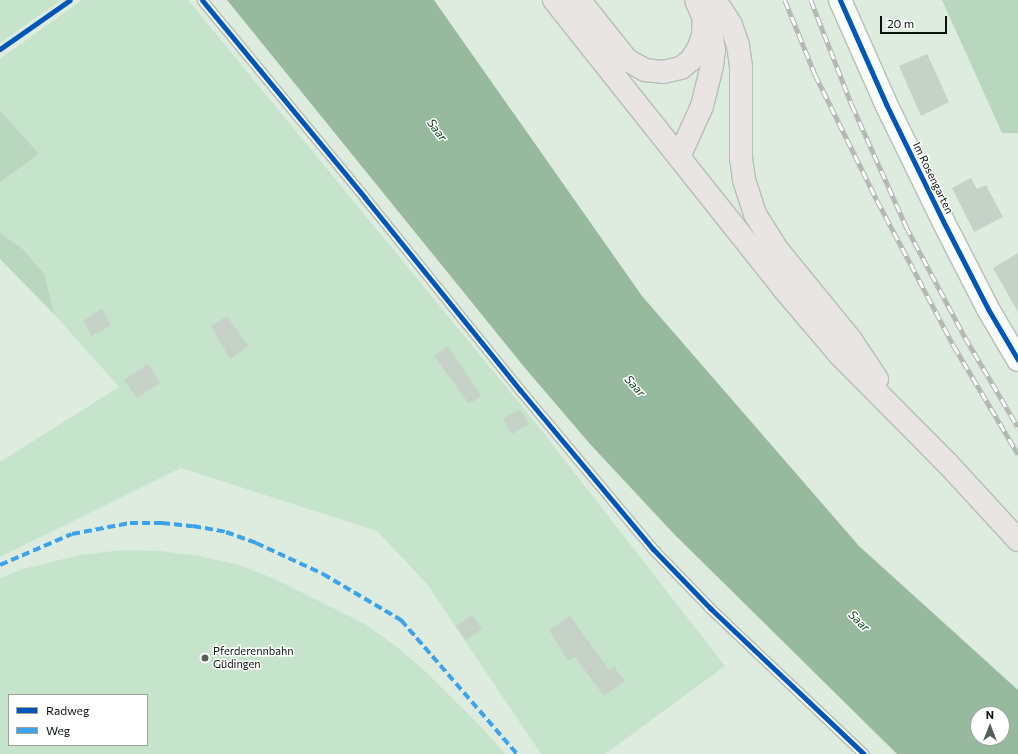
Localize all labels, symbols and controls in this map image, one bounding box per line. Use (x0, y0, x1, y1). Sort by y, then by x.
scale bar (882, 8, 949, 34)
text: 20 m (887, 16, 914, 30)
water label: Saar (424, 116, 450, 144)
street label: Im Rosengarten (910, 140, 956, 216)
water label: Saar (621, 372, 649, 400)
water label: Saar (845, 607, 873, 635)
place label: Pferderennbahn Güdingen (213, 645, 294, 671)
marker: Pferderennbahn Güdingen (200, 653, 210, 663)
legend (8, 694, 148, 746)
text: Radweg (46, 703, 89, 717)
north arrow (970, 706, 1010, 746)
text: N (986, 708, 994, 721)
text: Weg (46, 723, 70, 737)

